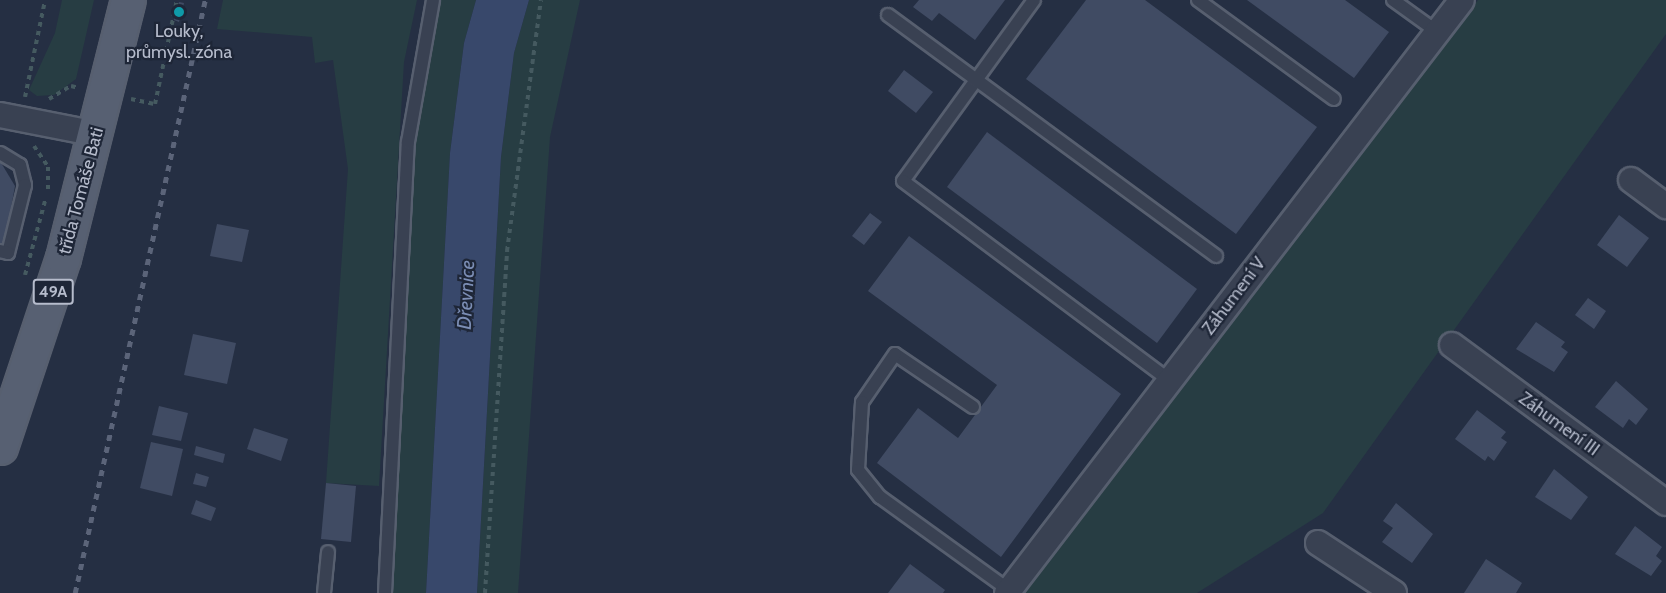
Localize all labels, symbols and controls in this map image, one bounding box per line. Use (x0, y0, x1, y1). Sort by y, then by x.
marker: Louky, průmysl. zóna (172, 5, 186, 19)
place label: Louky, průmysl. zóna (126, 21, 232, 63)
street label: třída Tomáše Bati (54, 125, 108, 257)
street label: Záhumení V (1198, 253, 1270, 339)
water label: Dřevnice (452, 260, 480, 330)
road number: 49A (32, 279, 74, 305)
street label: Záhumení III (1515, 388, 1603, 460)

